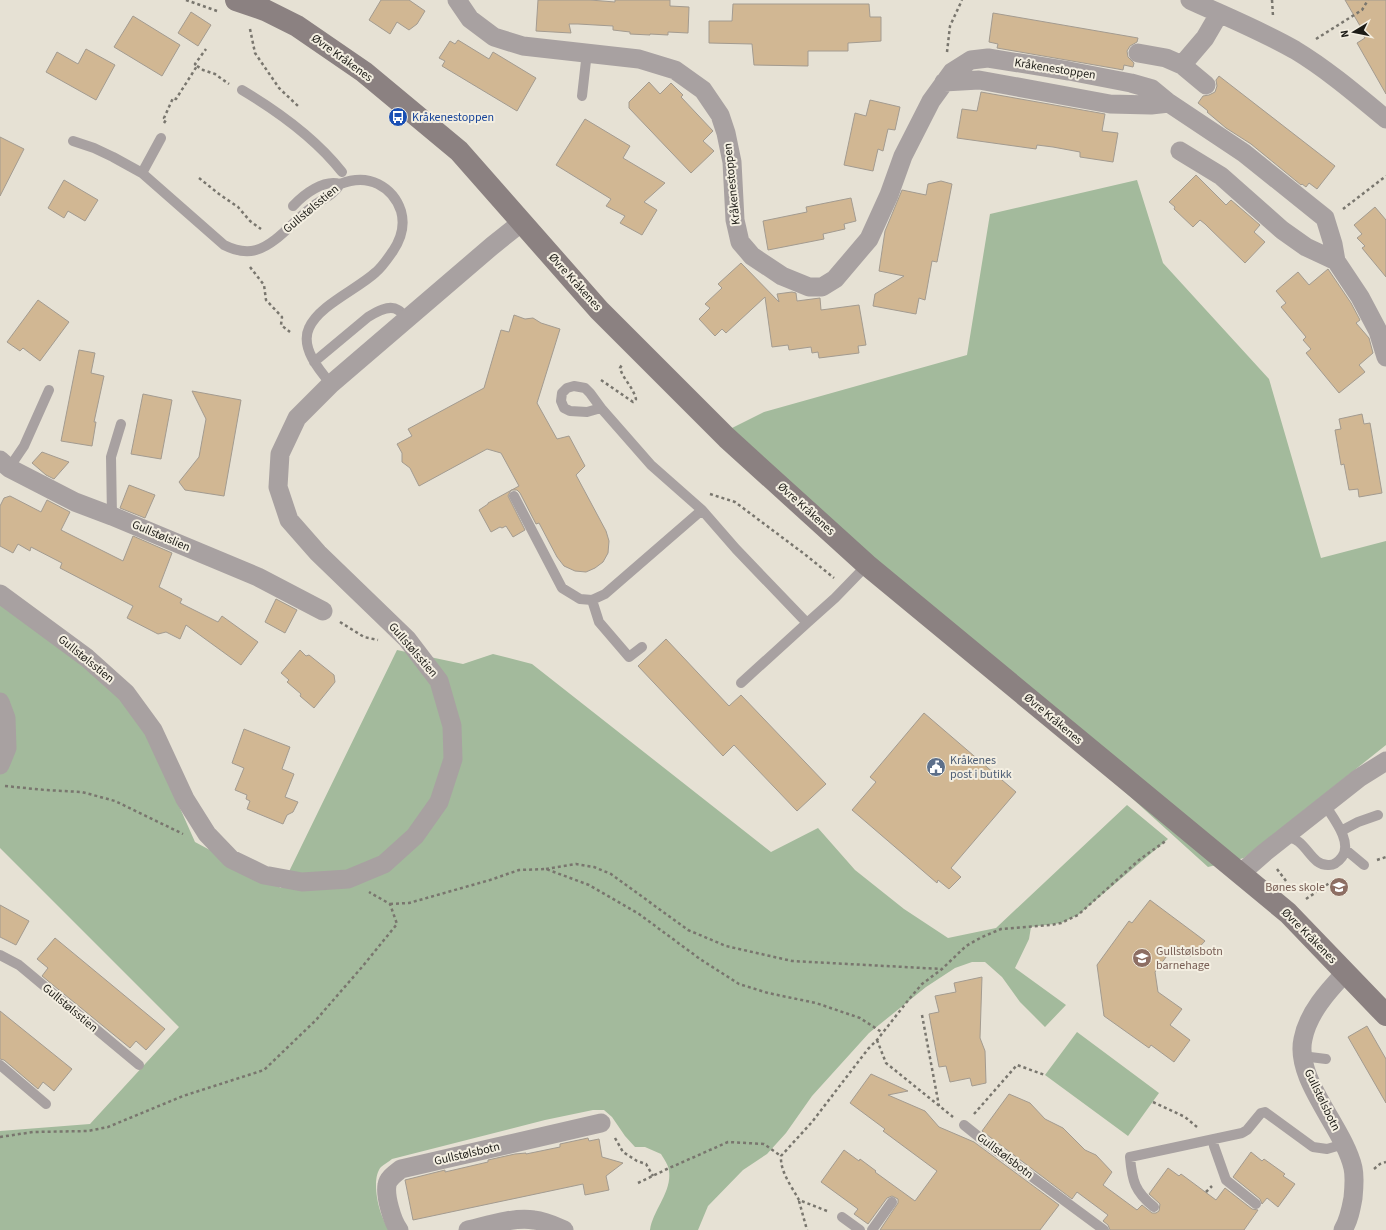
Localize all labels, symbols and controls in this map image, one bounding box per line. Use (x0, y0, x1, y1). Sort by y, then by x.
north arrow (1334, 12, 1374, 52)
text: N (1337, 29, 1353, 39)
street label: Øvre Kråkenes (308, 30, 376, 86)
street label: Kråkenestoppen (1013, 54, 1097, 84)
bus stop icon: Kråkenestoppen (387, 106, 409, 128)
place label: Kråkenestoppen (412, 109, 494, 126)
street label: Kråkenestoppen (719, 142, 745, 226)
street label: Gullstølsstien (280, 181, 342, 237)
street label: Øvre Kråkenes (545, 250, 605, 314)
street label: Øvre Kråkenes (774, 479, 838, 539)
street label: Gullstølslien (129, 516, 193, 556)
street label: Gullstølsstien (384, 619, 442, 681)
street label: Gullstølsstien (54, 631, 118, 687)
street label: Øvre Kråkenes (1020, 689, 1086, 749)
place label: Kråkenes post i butikk (950, 752, 1012, 783)
public building icon: Kråkenes post i butikk (925, 756, 947, 778)
school or university icon: Bønes skole (1328, 876, 1350, 898)
place label: Bønes skole (1265, 879, 1325, 896)
street label: Øvre Kråkenes (1278, 905, 1340, 967)
place label: Gullstølsbotn barnehage (1156, 943, 1223, 974)
school or university icon: Gullstølsbotn barnehage (1131, 947, 1153, 969)
street label: Gullstølsstien (39, 980, 101, 1036)
street label: Gullstølsbotn (1300, 1066, 1344, 1134)
street label: Gullstølsbotn (973, 1129, 1037, 1183)
street label: Gullstølsbotn (432, 1138, 502, 1170)

